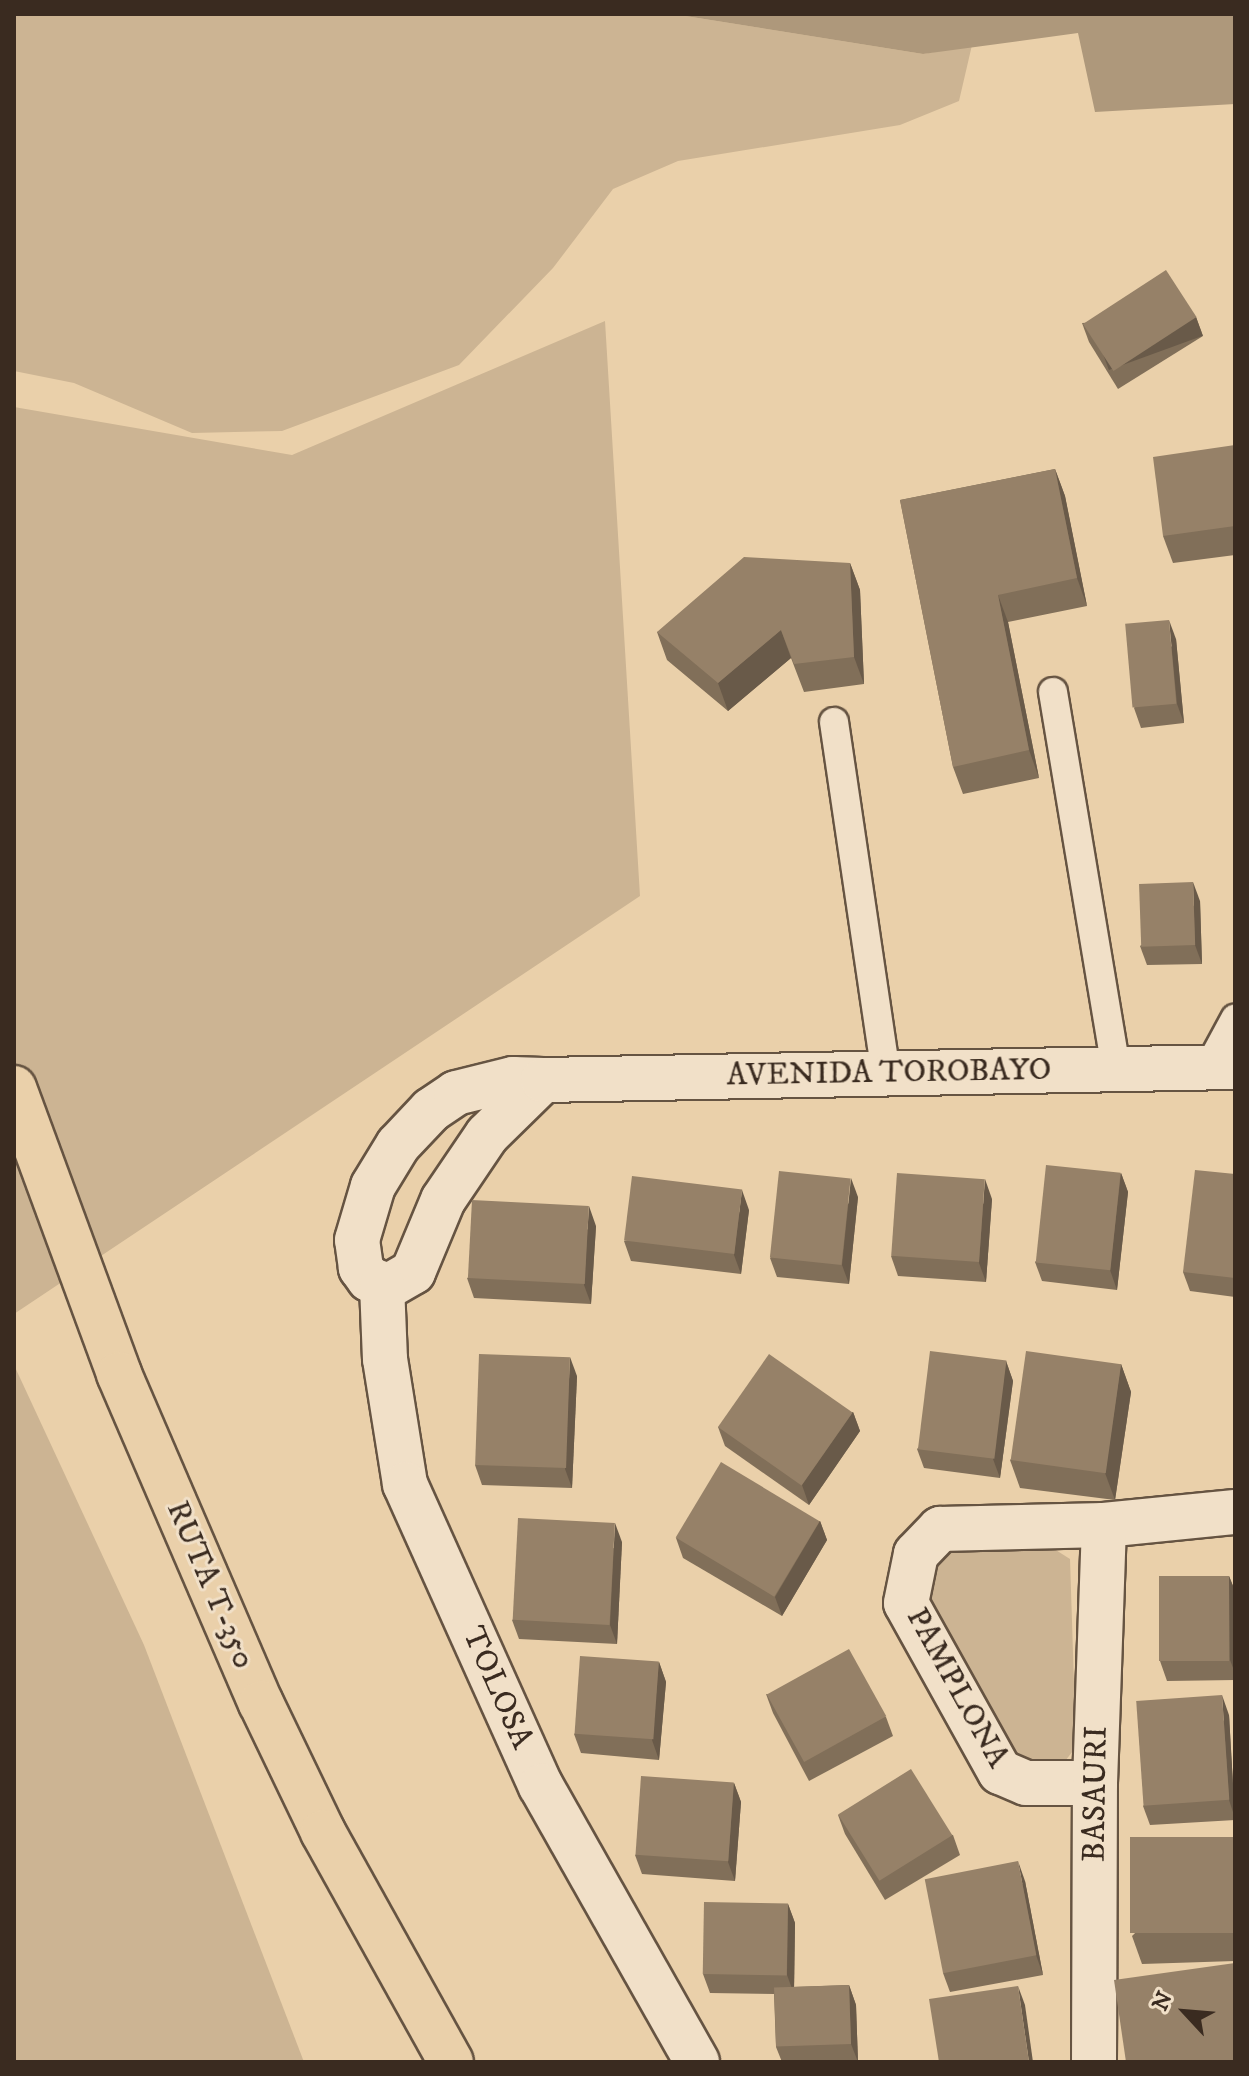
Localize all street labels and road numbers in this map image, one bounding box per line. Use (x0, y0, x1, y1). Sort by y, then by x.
street label: AVENIDA TOROBAYO (726, 1051, 1052, 1095)
street label: RUTA T-350 (157, 1495, 263, 1675)
street label: PAMPLONA (897, 1601, 1017, 1775)
street label: TOLOSA (453, 1621, 541, 1755)
street label: BASAURI (1076, 1725, 1116, 1863)

